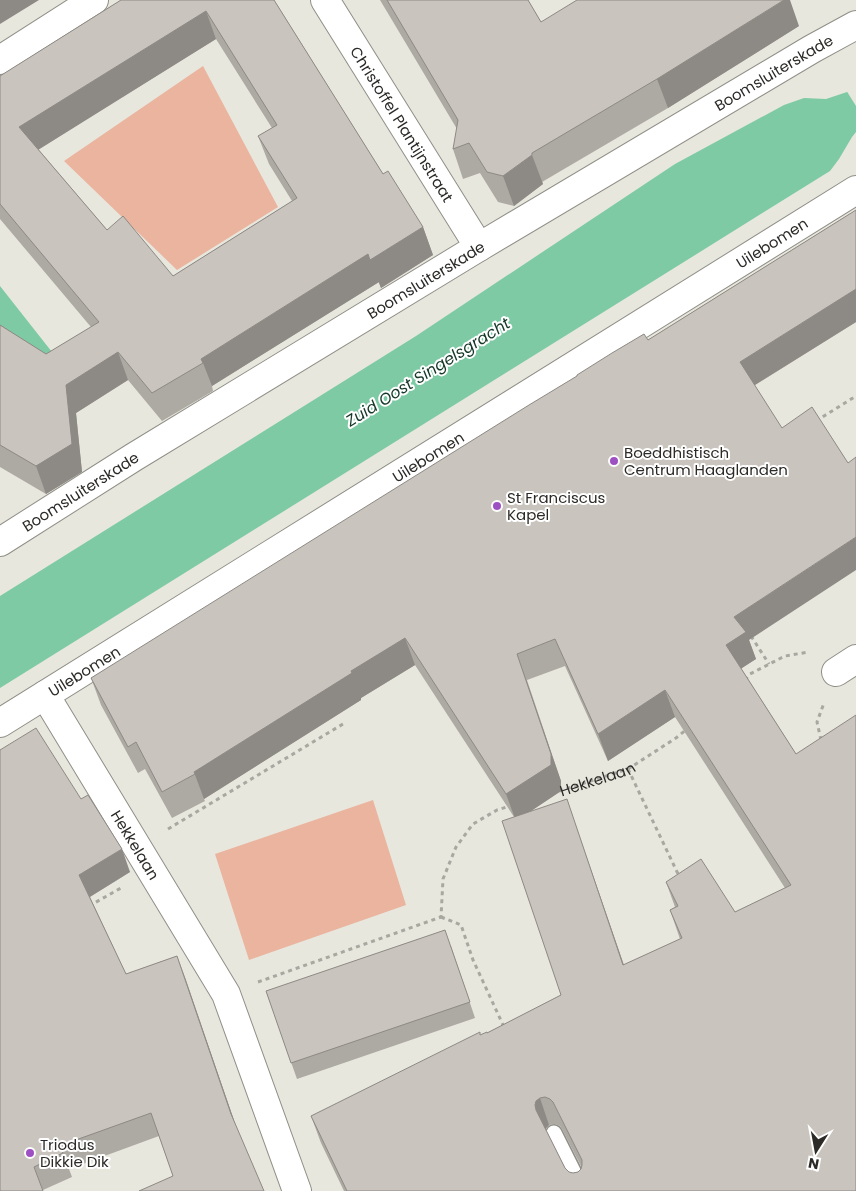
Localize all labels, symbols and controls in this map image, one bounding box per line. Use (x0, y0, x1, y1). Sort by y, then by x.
street label: Boomsluiterskade (710, 29, 836, 115)
street label: Christoffel Plantijnstraat (346, 42, 459, 206)
street label: Uilebomen (732, 212, 812, 273)
street label: Boomsluiterskade (363, 236, 488, 323)
water label: Zuid Oost Singelsgracht (340, 311, 516, 433)
street label: Uilebomen (388, 426, 468, 487)
place label: Boeddhistisch Centrum Haaglanden (624, 442, 788, 480)
street label: Boomsluiterskade (18, 446, 143, 536)
marker: Boeddhistisch Centrum Haaglanden (608, 455, 620, 467)
place label: St Franciscus Kapel (507, 487, 605, 525)
marker: St Franciscus Kapel (491, 500, 503, 512)
street label: Uilebomen (44, 640, 124, 701)
street label: Hekkelaan (557, 757, 639, 801)
street label: Hekkelaan (106, 806, 165, 884)
north arrow (791, 1126, 841, 1176)
place label: Triodus Dikkie Dik (40, 1134, 109, 1172)
marker: Triodus Dikkie Dik (24, 1147, 36, 1159)
text: N (806, 1153, 821, 1175)

